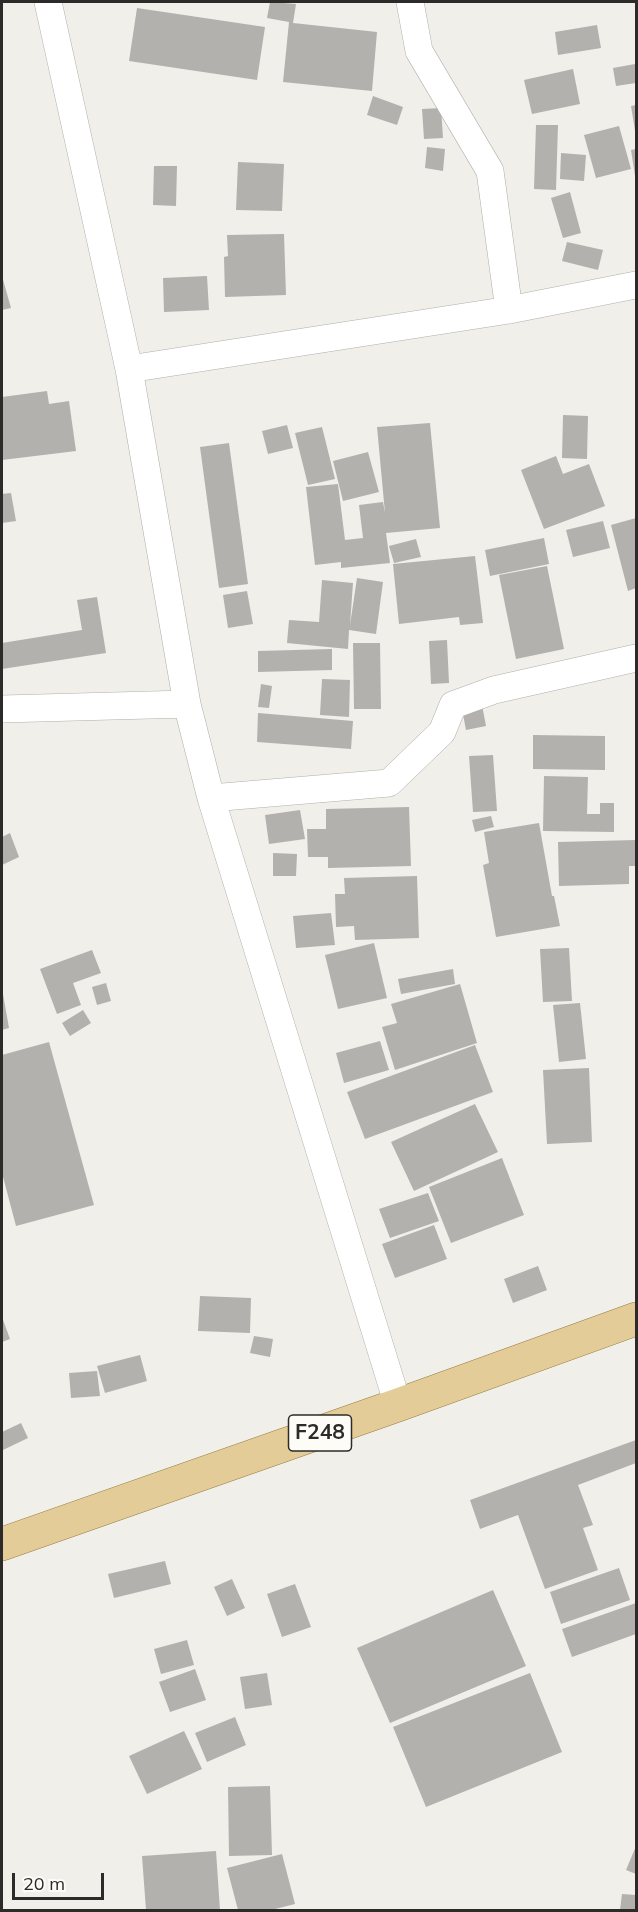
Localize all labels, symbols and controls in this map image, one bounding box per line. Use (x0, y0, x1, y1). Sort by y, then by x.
road number: F248 (288, 1415, 352, 1451)
scale bar (15, 1861, 106, 1899)
text: 20 m (23, 1872, 65, 1895)

